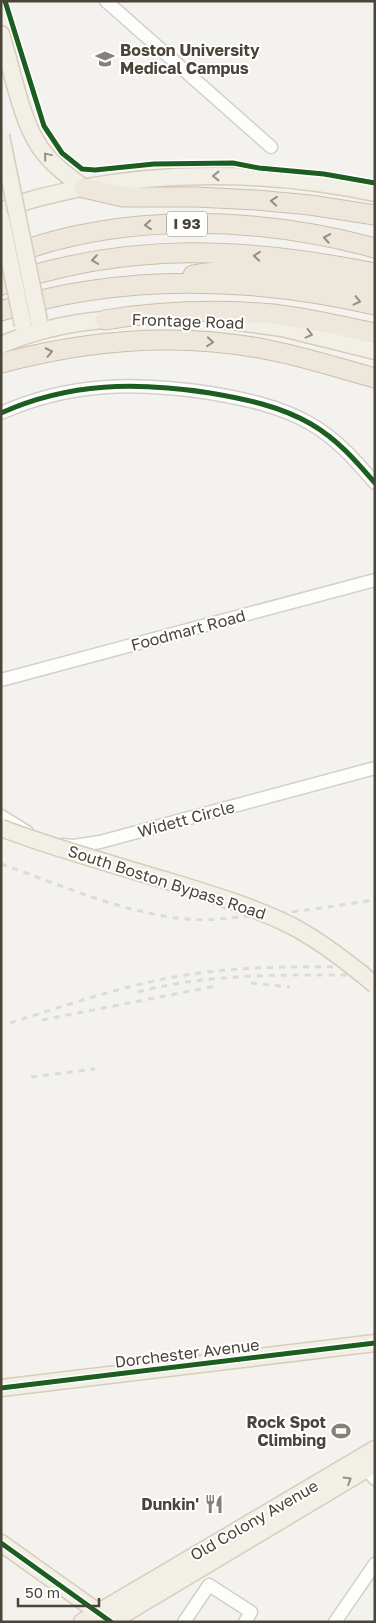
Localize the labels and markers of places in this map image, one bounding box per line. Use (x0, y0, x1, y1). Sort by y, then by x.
place label: Boston University Medical Campus (120, 40, 260, 78)
school or university icon: Boston University Medical Campus (94, 48, 116, 70)
place label: Rock Spot Climbing (247, 1412, 326, 1450)
sports icon: Rock Spot Climbing (330, 1420, 352, 1442)
restaurant icon: Dunkin' (203, 1493, 225, 1515)
place label: Dunkin' (141, 1494, 199, 1514)

